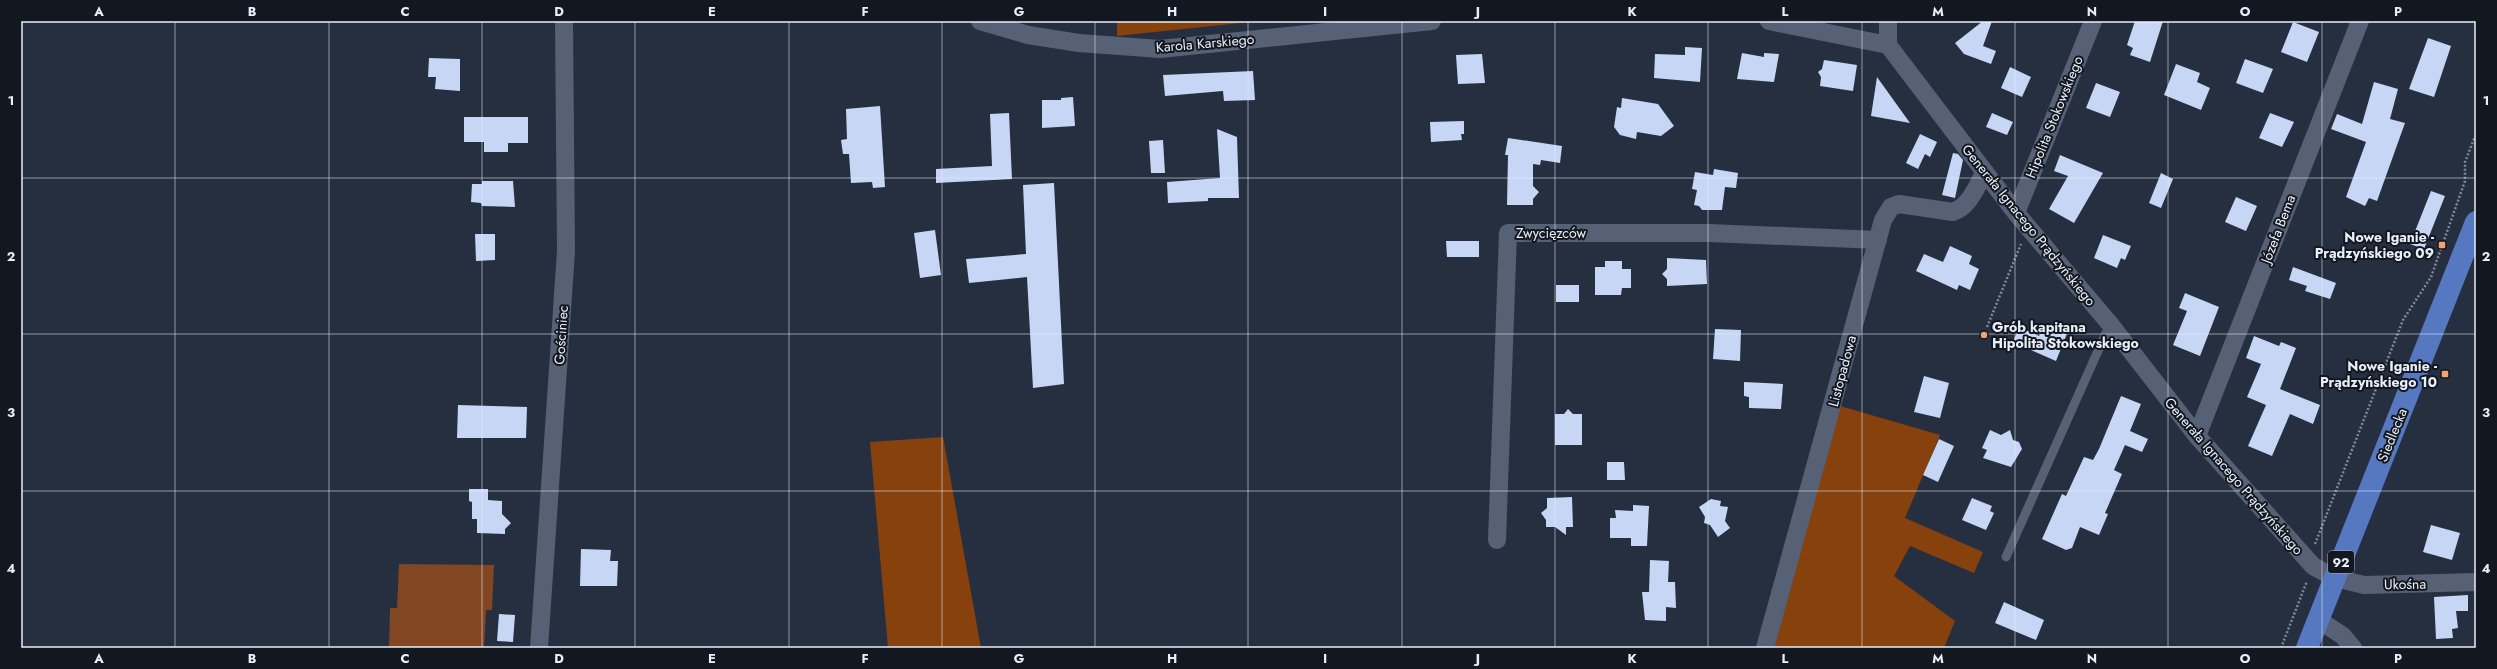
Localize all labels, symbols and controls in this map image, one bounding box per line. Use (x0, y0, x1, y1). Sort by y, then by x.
text: A (93, 2, 104, 21)
text: B (248, 2, 257, 21)
text: C (400, 2, 410, 21)
text: D (554, 2, 564, 21)
text: E (708, 2, 716, 21)
text: F (861, 2, 869, 21)
text: G (1014, 2, 1025, 21)
text: H (1167, 2, 1177, 21)
text: I (1323, 2, 1327, 21)
text: J (1473, 2, 1480, 21)
text: K (1627, 2, 1637, 21)
text: L (1782, 2, 1789, 21)
text: M (1932, 2, 1944, 21)
text: N (2087, 2, 2097, 21)
text: O (2240, 2, 2251, 21)
text: P (2394, 2, 2402, 21)
street label: Karola Karskiego (1155, 29, 1255, 57)
street label: Hipolita Stokowskiego (2020, 53, 2088, 181)
text: 1 (8, 91, 14, 110)
text: 1 (2483, 91, 2489, 110)
street label: Generała Ignacego Prądzyńskiego (1957, 140, 2101, 310)
street label: Józefa Bema (2255, 192, 2300, 268)
street label: Zwycięzców (1516, 223, 1586, 243)
place label: Nowe Iganie - Prądzyńskiego 09 (2315, 227, 2435, 263)
marker: Nowe Iganie - Prądzyńskiego 09 (2437, 240, 2447, 250)
text: 2 (7, 247, 15, 266)
text: 2 (2482, 247, 2490, 266)
street label: Gościniec (549, 305, 573, 365)
place label: Grób kapitana Hipolita Stokowskiego (1992, 317, 2139, 353)
marker: Grób kapitana Hipolita Stokowskiego (1979, 330, 1989, 340)
street label: Listopadowa (1823, 333, 1861, 409)
place label: Nowe Iganie - Prądzyńskiego 10 (2320, 356, 2438, 392)
marker: Nowe Iganie - Prądzyńskiego 10 (2440, 369, 2450, 379)
street label: Generała Ignacego Prądzyńskiego (2160, 393, 2308, 559)
text: 3 (7, 403, 15, 422)
text: 3 (2482, 403, 2490, 422)
street label: Siedlecka (2372, 405, 2412, 465)
road number: 92 (2328, 551, 2354, 573)
text: 4 (6, 559, 16, 578)
text: 4 (2481, 559, 2491, 578)
street label: Ukośna (2384, 574, 2426, 594)
text: A (93, 649, 104, 668)
text: B (248, 649, 257, 668)
text: C (400, 649, 410, 668)
text: D (554, 649, 564, 668)
text: E (708, 649, 716, 668)
text: F (861, 649, 869, 668)
text: G (1014, 649, 1025, 668)
text: H (1167, 649, 1177, 668)
text: I (1323, 649, 1327, 668)
text: J (1473, 649, 1480, 668)
text: K (1627, 649, 1637, 668)
text: L (1782, 649, 1789, 668)
text: M (1932, 649, 1944, 668)
text: N (2087, 649, 2097, 668)
text: O (2240, 649, 2251, 668)
text: P (2394, 649, 2402, 668)

